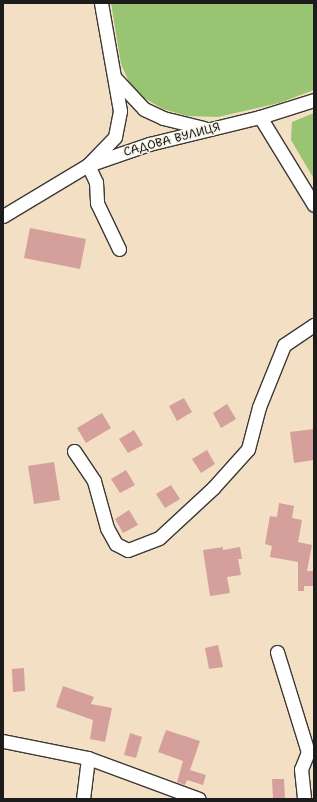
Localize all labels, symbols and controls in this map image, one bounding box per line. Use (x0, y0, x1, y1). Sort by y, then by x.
street label: САДОВА ВУЛИЦЯ (122, 120, 222, 160)

